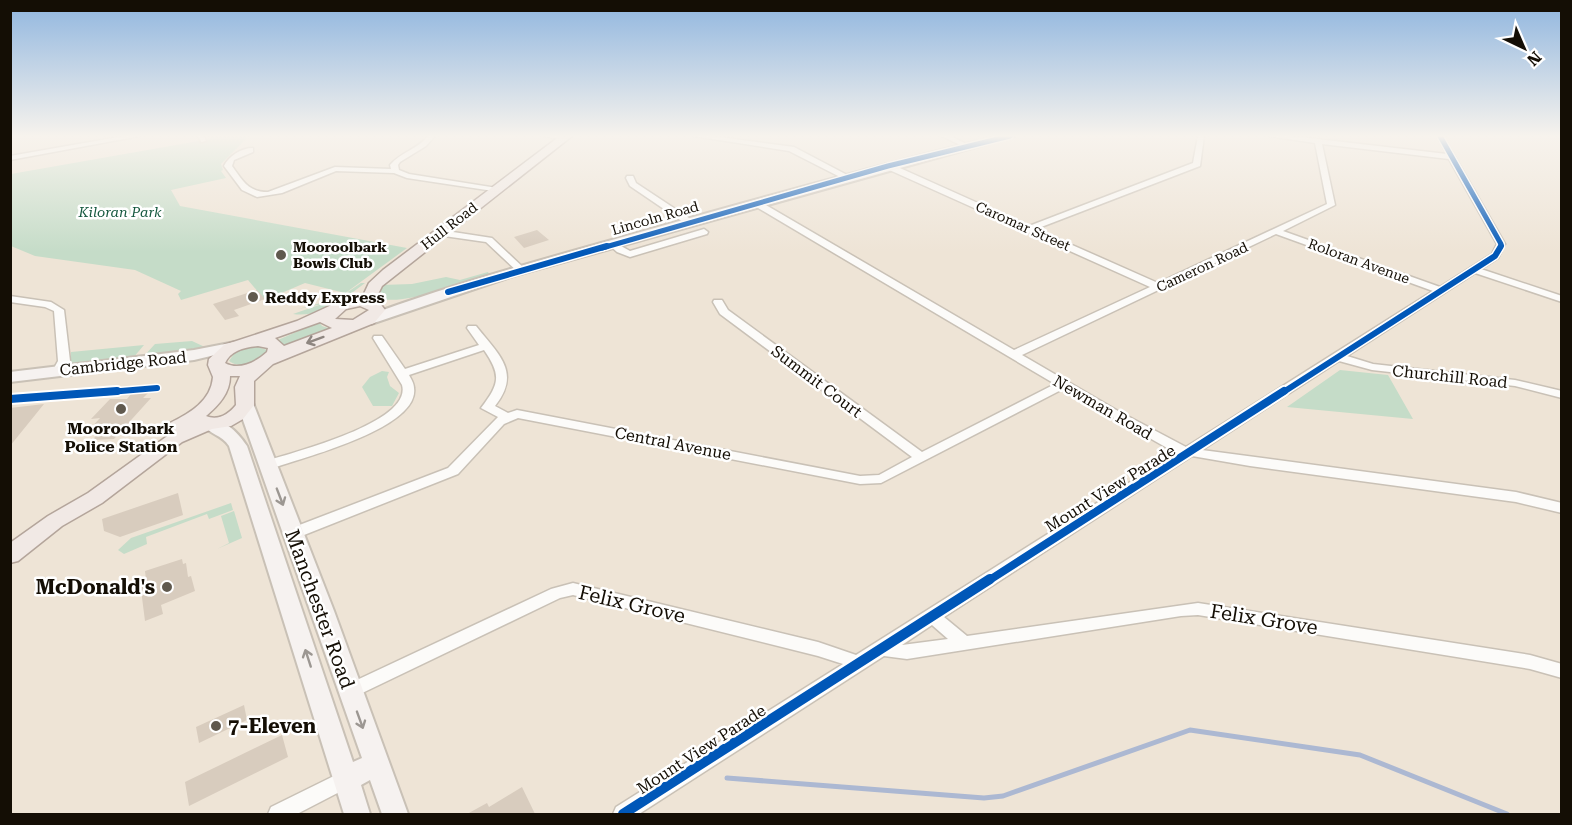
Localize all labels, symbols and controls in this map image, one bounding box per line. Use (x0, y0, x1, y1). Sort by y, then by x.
north arrow (1494, 18, 1554, 78)
text: N (1523, 47, 1545, 70)
street label: Lincoln Road (610, 198, 700, 238)
street label: Caromar Street (973, 198, 1073, 254)
street label: Hull Road (418, 199, 480, 253)
park label: Kiloran Park (77, 204, 162, 220)
street label: Roloran Avenue (1306, 235, 1412, 287)
place label: Mooroolbark Bowls Club (293, 239, 387, 271)
street label: Cameron Road (1154, 239, 1250, 295)
marker: Mooroolbark Bowls Club (274, 248, 288, 262)
place label: Reddy Express (265, 288, 385, 307)
marker: Reddy Express (246, 290, 260, 304)
one-way arrow (306, 335, 325, 346)
street label: Summit Court (768, 341, 866, 422)
street label: Cambridge Road (59, 347, 187, 380)
street label: Churchill Road (1391, 361, 1508, 392)
street label: Newman Road (1050, 371, 1156, 444)
marker: Mooroolbark Police Station (114, 402, 128, 416)
place label: Mooroolbark Police Station (64, 419, 178, 456)
street label: Central Avenue (613, 423, 733, 464)
street label: Mount View Parade (1042, 441, 1179, 536)
one-way arrow (276, 487, 287, 506)
street label: Manchester Road (280, 526, 360, 692)
place label: McDonald's (36, 575, 155, 599)
marker: McDonald's (160, 580, 174, 594)
street label: Felix Grove (576, 580, 688, 628)
street label: Felix Grove (1208, 599, 1320, 639)
one-way arrow (301, 650, 312, 668)
street label: Mount View Parade (633, 701, 769, 798)
one-way arrow (356, 710, 367, 729)
place label: 7-Eleven (228, 714, 317, 738)
marker: 7-Eleven (209, 719, 223, 733)

